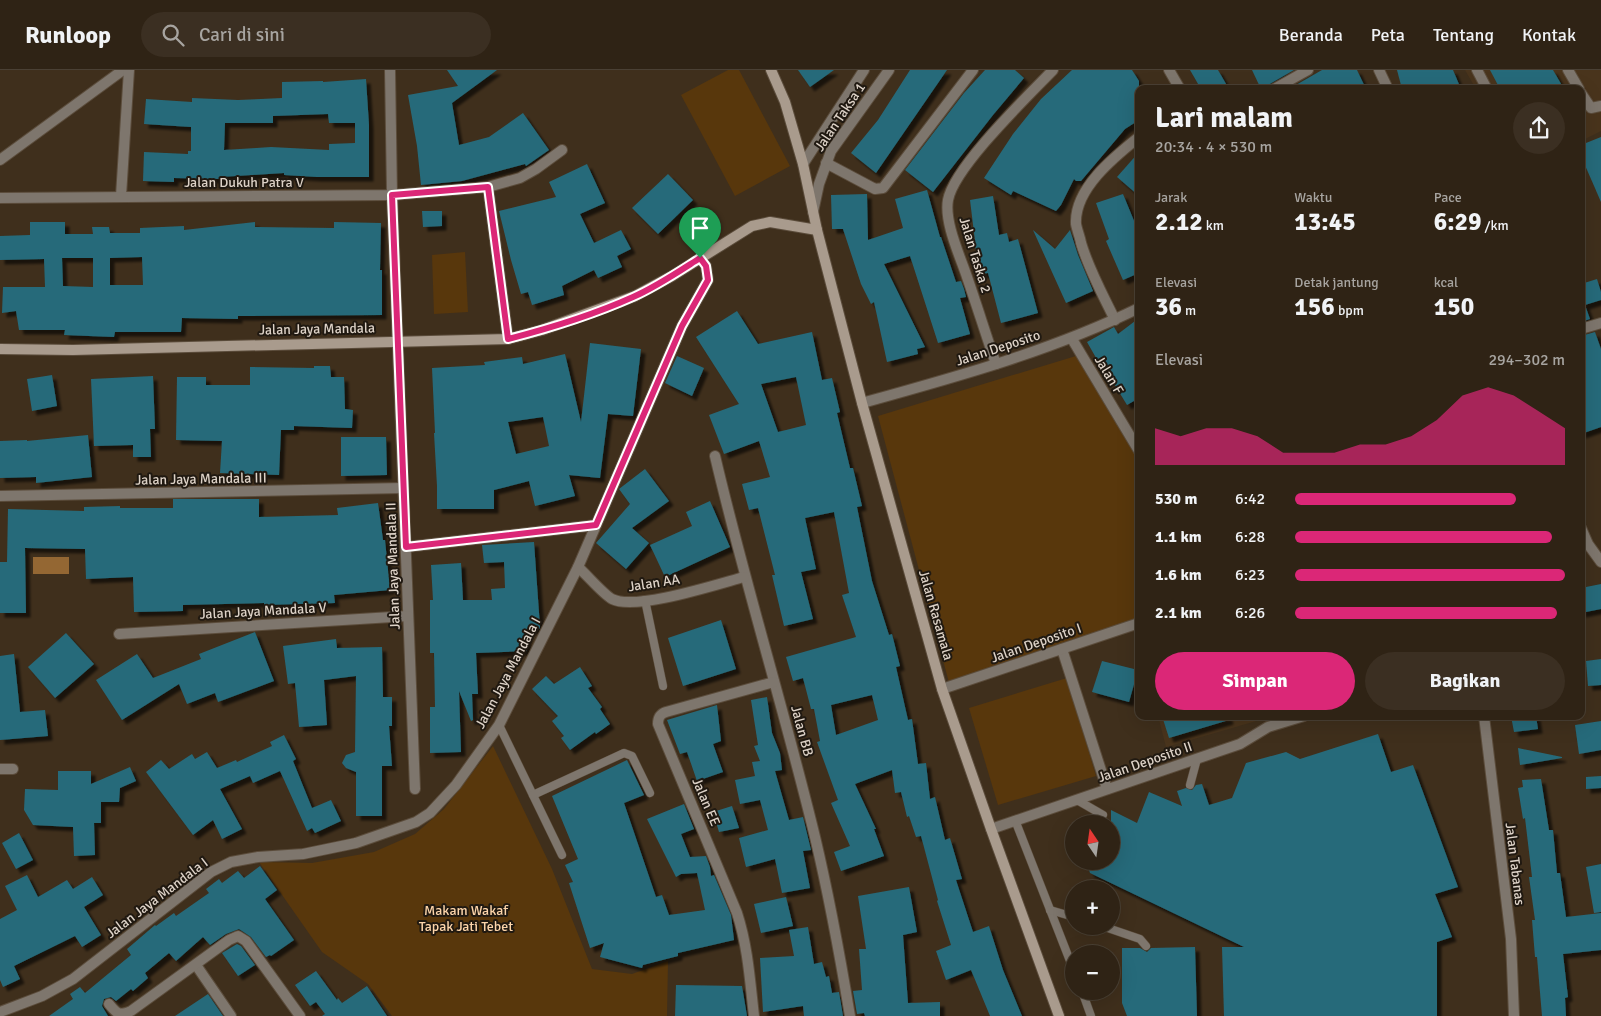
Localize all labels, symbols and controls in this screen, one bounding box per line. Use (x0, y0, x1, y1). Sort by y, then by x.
search box (141, 12, 491, 57)
text: Runloop (25, 20, 111, 50)
icon: search (159, 21, 187, 49)
text: Cari di sini (199, 23, 285, 47)
text: Beranda (1279, 24, 1343, 46)
text: Peta (1371, 24, 1405, 46)
text: Tentang (1433, 24, 1494, 46)
text: Kontak (1522, 24, 1576, 46)
street label: Jalan Taksa 1 (811, 80, 869, 154)
text: Lari malam (1155, 101, 1293, 135)
button: share (1513, 102, 1565, 154)
text: 20:34 · 4 × 530 m (1155, 137, 1272, 157)
street label: Jalan Dukuh Patra V (184, 174, 304, 191)
text: Jarak (1155, 189, 1187, 206)
text: Waktu (1294, 189, 1332, 206)
text: Pace (1434, 189, 1462, 206)
text: 2.12 (1155, 206, 1203, 237)
text: 13:45 (1294, 206, 1356, 237)
text: 6:29 (1434, 206, 1482, 237)
pin (679, 207, 721, 258)
icon: arrive (686, 214, 714, 242)
street label: Jalan Taska 2 (955, 215, 995, 295)
text: km (1203, 217, 1224, 234)
text: /km (1482, 217, 1509, 234)
text: Elevasi (1155, 274, 1197, 291)
text: Detak jantung (1294, 274, 1379, 291)
text: kcal (1434, 274, 1458, 291)
text: 36 (1155, 291, 1182, 322)
text: 156 (1294, 291, 1335, 322)
text: 150 (1434, 291, 1474, 322)
text: m (1182, 302, 1196, 319)
text: bpm (1335, 302, 1364, 319)
street label: Jalan Jaya Mandala (259, 319, 375, 339)
street label: Jalan Deposito (954, 326, 1042, 370)
text: Elevasi (1155, 350, 1203, 370)
text: 294–302 m (1488, 350, 1565, 370)
street label: Jalan F (1091, 353, 1127, 397)
street label: Jalan Jaya Mandala III (135, 469, 267, 489)
text: 530 m (1155, 489, 1197, 509)
text: 6:42 (1235, 489, 1265, 509)
street label: Jalan Jaya Mandala II (382, 502, 404, 630)
text: 1.1 km (1155, 527, 1202, 547)
text: 6:28 (1235, 527, 1265, 547)
text: 1.6 km (1155, 565, 1202, 585)
text: 6:23 (1235, 565, 1265, 585)
street label: Jalan Rasamala (915, 568, 957, 662)
street label: Jalan AA (627, 570, 681, 595)
street label: Jalan Jaya Mandala V (199, 599, 327, 623)
text: 2.1 km (1155, 603, 1202, 623)
text: 6:26 (1235, 603, 1265, 623)
street label: Jalan Jaya Mandala I (472, 615, 544, 731)
street label: Jalan Deposito I (988, 620, 1084, 666)
button: Simpan (1155, 652, 1355, 710)
button: Bagikan (1365, 652, 1565, 710)
street label: Jalan BB (787, 704, 817, 758)
street label: Jalan Deposito II (1095, 738, 1195, 786)
street label: Jalan EE (688, 775, 724, 829)
north arrow (1065, 815, 1120, 870)
map controls (1065, 815, 1120, 1000)
street label: Jalan Tabanas (1501, 822, 1529, 906)
street label: Jalan Jaya Mandala I (103, 854, 211, 942)
button: + (1065, 880, 1120, 935)
park label: Makam Wakaf Tapak Jati Tebet (419, 902, 513, 935)
button: − (1065, 945, 1120, 1000)

